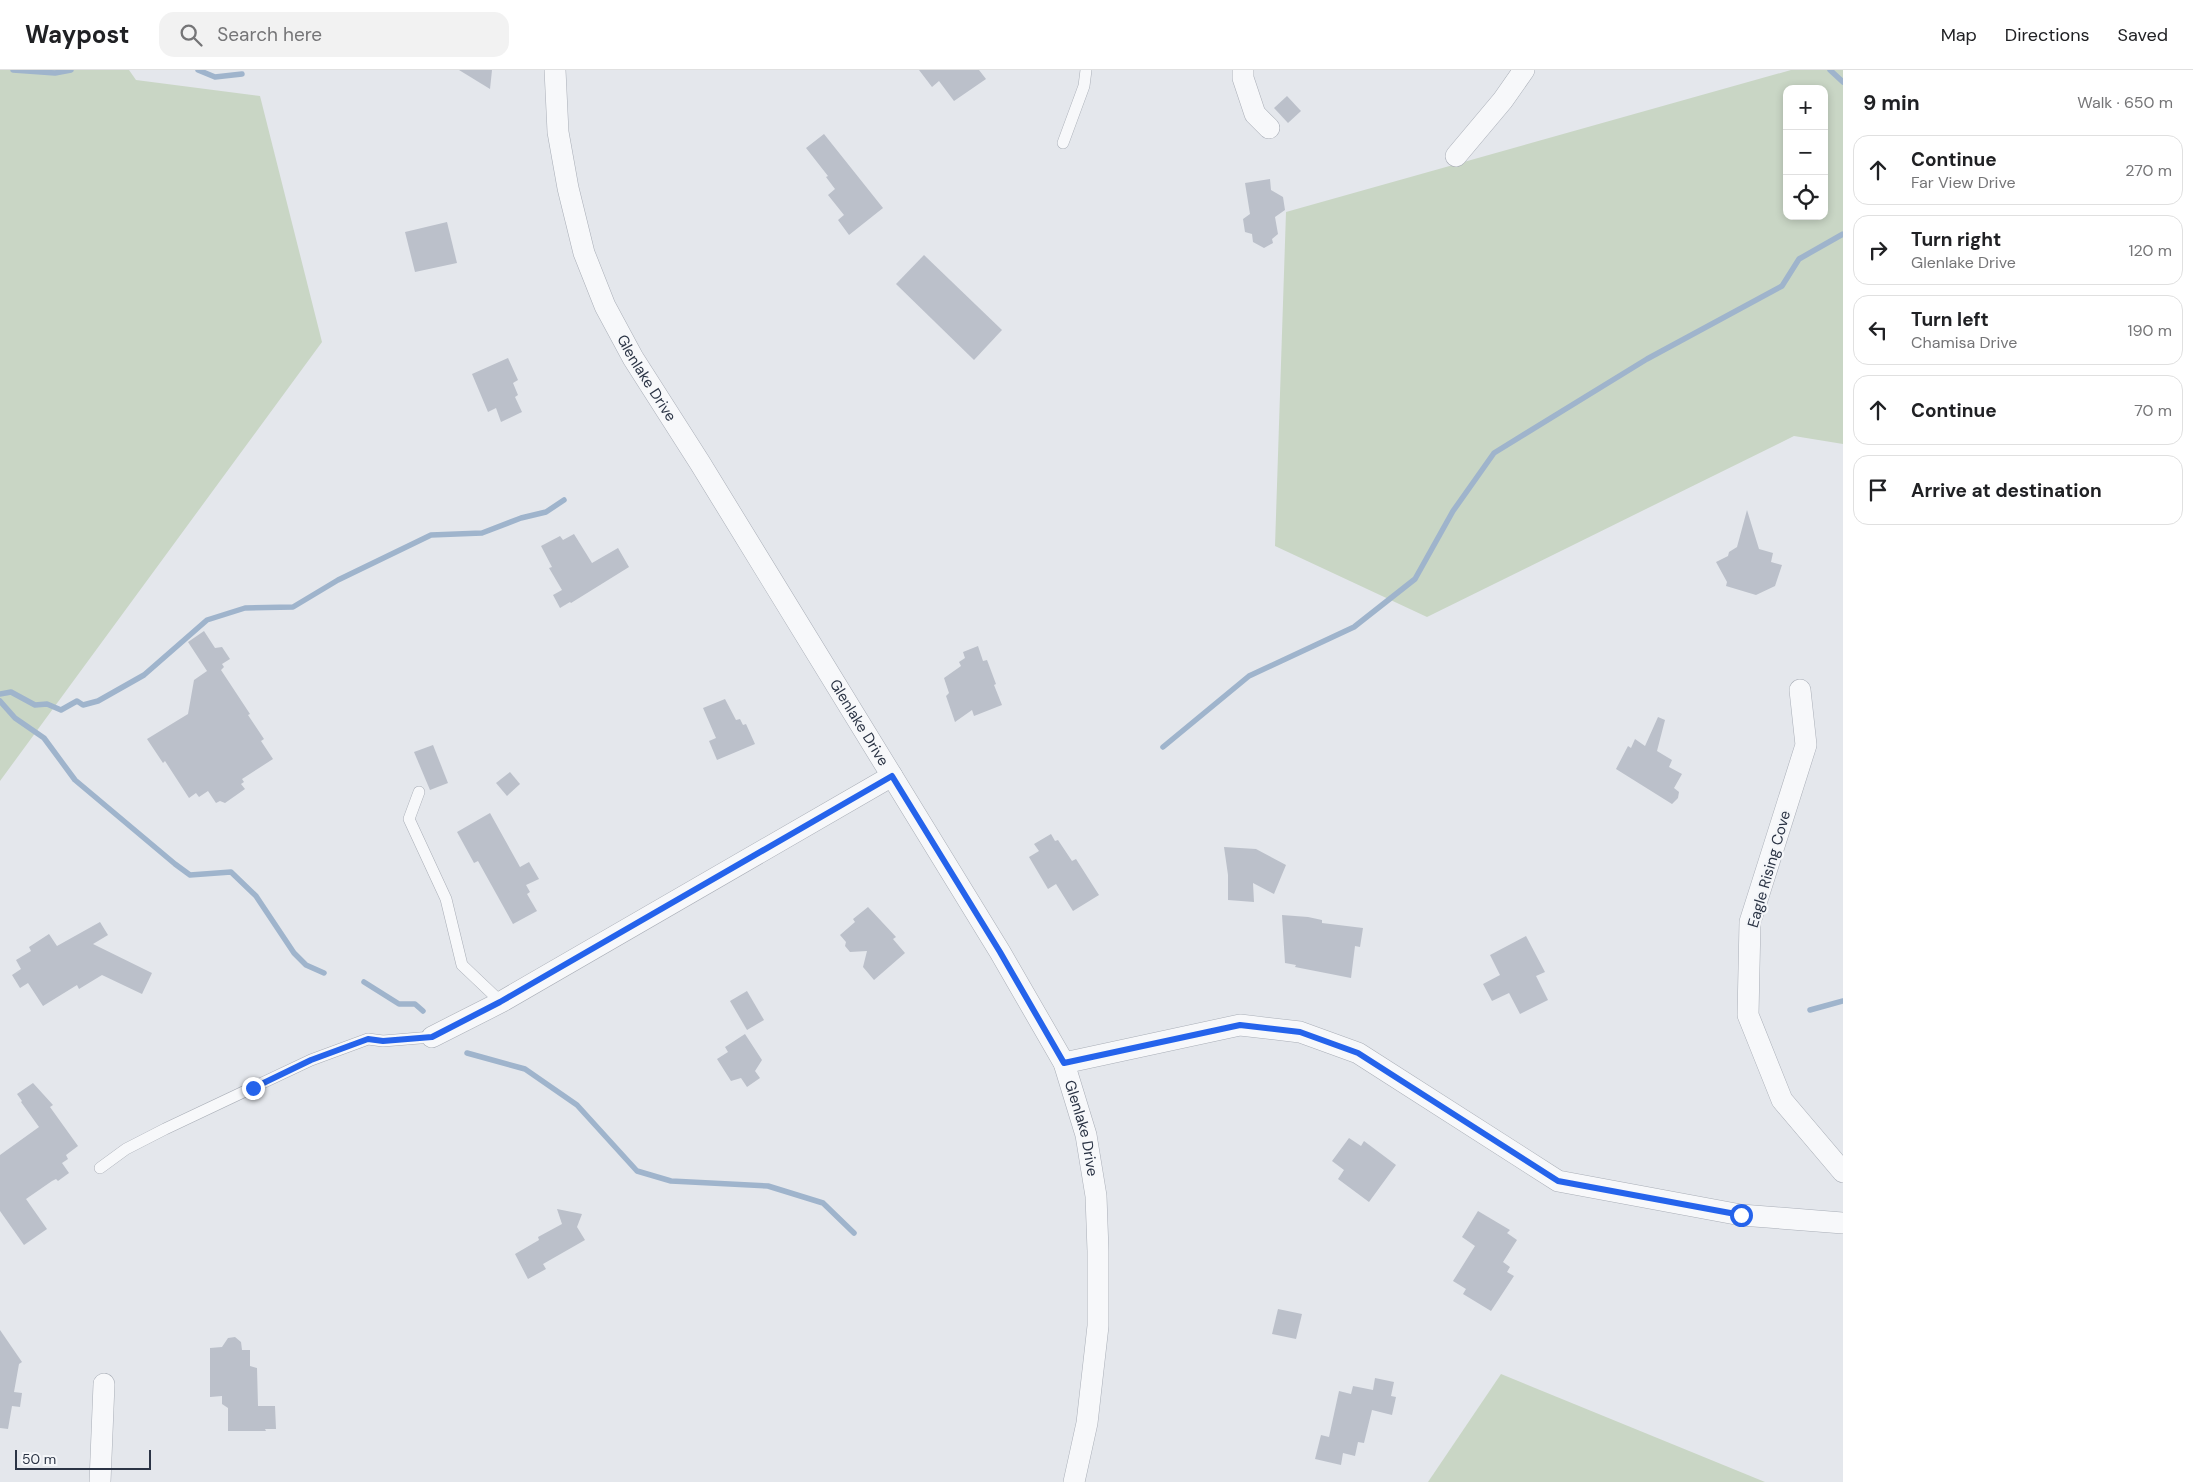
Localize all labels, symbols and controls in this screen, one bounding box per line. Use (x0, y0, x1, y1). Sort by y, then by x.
search box (159, 12, 509, 57)
text: Waypost (25, 19, 129, 50)
icon: search (177, 21, 205, 49)
text: Search here (217, 22, 322, 47)
text: Map (1941, 23, 1977, 47)
text: Directions (2005, 23, 2090, 47)
text: Saved (2118, 23, 2168, 47)
map controls (1783, 85, 1828, 220)
button: + (1783, 85, 1828, 130)
text: 9 min (1863, 89, 1920, 117)
text: Walk · 650 m (2077, 92, 2173, 113)
button: − (1783, 130, 1828, 175)
text: Continue (1911, 147, 1997, 172)
icon: ahead (1864, 156, 1892, 184)
text: 270 m (2125, 160, 2172, 181)
text: Far View Drive (1911, 172, 2016, 193)
button: locate (1783, 175, 1828, 220)
text: Turn right (1911, 227, 2001, 252)
icon: right (1864, 236, 1892, 264)
text: 120 m (2128, 240, 2172, 261)
text: Glenlake Drive (1911, 252, 2016, 273)
text: Turn left (1911, 307, 1989, 332)
icon: left (1864, 316, 1892, 344)
text: 190 m (2128, 320, 2172, 341)
street label: Glenlake Drive (612, 331, 681, 425)
text: Chamisa Drive (1911, 332, 2017, 353)
icon: ahead (1864, 396, 1892, 424)
text: Continue (1911, 398, 1997, 423)
text: 70 m (2134, 400, 2172, 421)
icon: arrive (1864, 476, 1892, 504)
text: Arrive at destination (1911, 478, 2102, 503)
street label: Glenlake Drive (825, 675, 894, 770)
street label: Eagle Rising Cove (1743, 808, 1795, 930)
route end (242, 1077, 265, 1100)
street label: Glenlake Drive (1060, 1078, 1103, 1178)
route start (1730, 1204, 1753, 1227)
scale bar (15, 1447, 151, 1470)
text: 50 m (22, 1450, 56, 1468)

